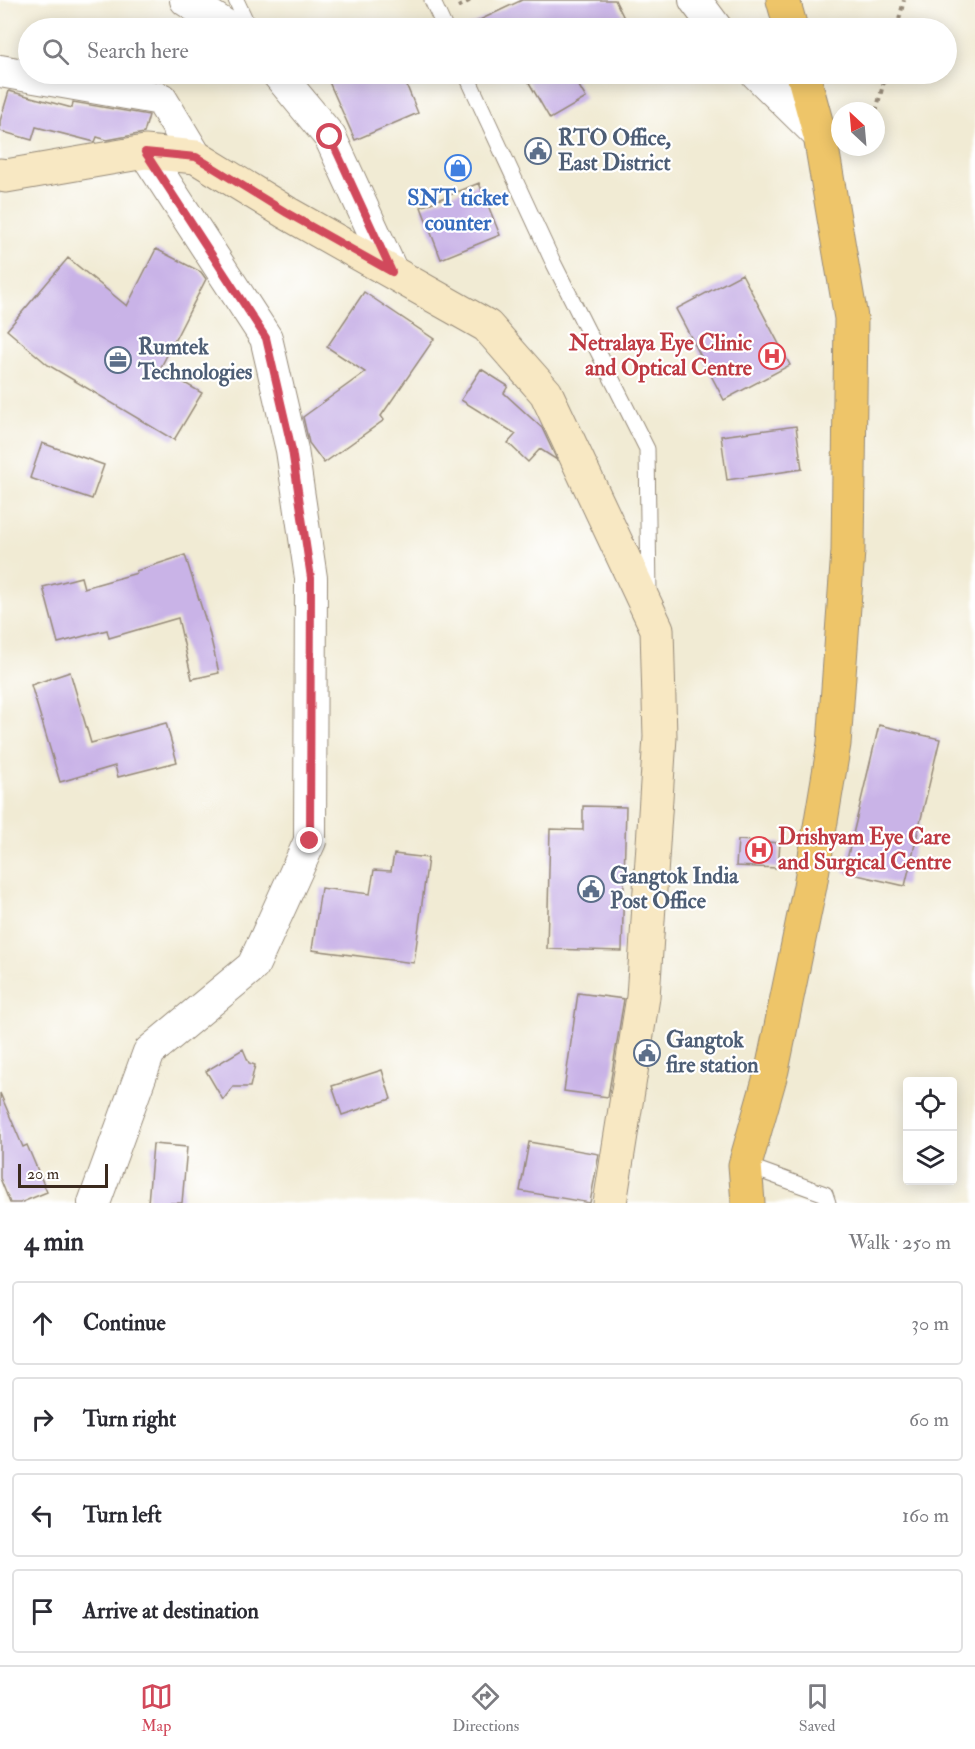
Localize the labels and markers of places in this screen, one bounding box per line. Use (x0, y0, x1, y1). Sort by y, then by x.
place label: RTO Office, East District (558, 124, 671, 177)
public building icon: RTO Office, East District (523, 136, 553, 166)
shop icon: SNT ticket counter (443, 153, 473, 183)
place label: SNT ticket counter (407, 184, 510, 237)
place label: Netralaya Eye Clinic and Optical Centre (568, 329, 753, 383)
place label: Rumtek Technologies (137, 333, 253, 387)
hospital icon: Netralaya Eye Clinic and Optical Centre (757, 341, 787, 371)
office icon: Rumtek Technologies (103, 345, 133, 375)
place label: Drishyam Eye Care and Surgical Centre (778, 823, 952, 877)
hospital icon: Drishyam Eye Care and Surgical Centre (744, 835, 774, 865)
place label: Gangtok India Post Office (610, 862, 739, 915)
public building icon: Gangtok India Post Office (576, 874, 606, 904)
place label: Gangtok fire station (665, 1026, 759, 1079)
public building icon: Gangtok fire station (632, 1038, 662, 1068)

